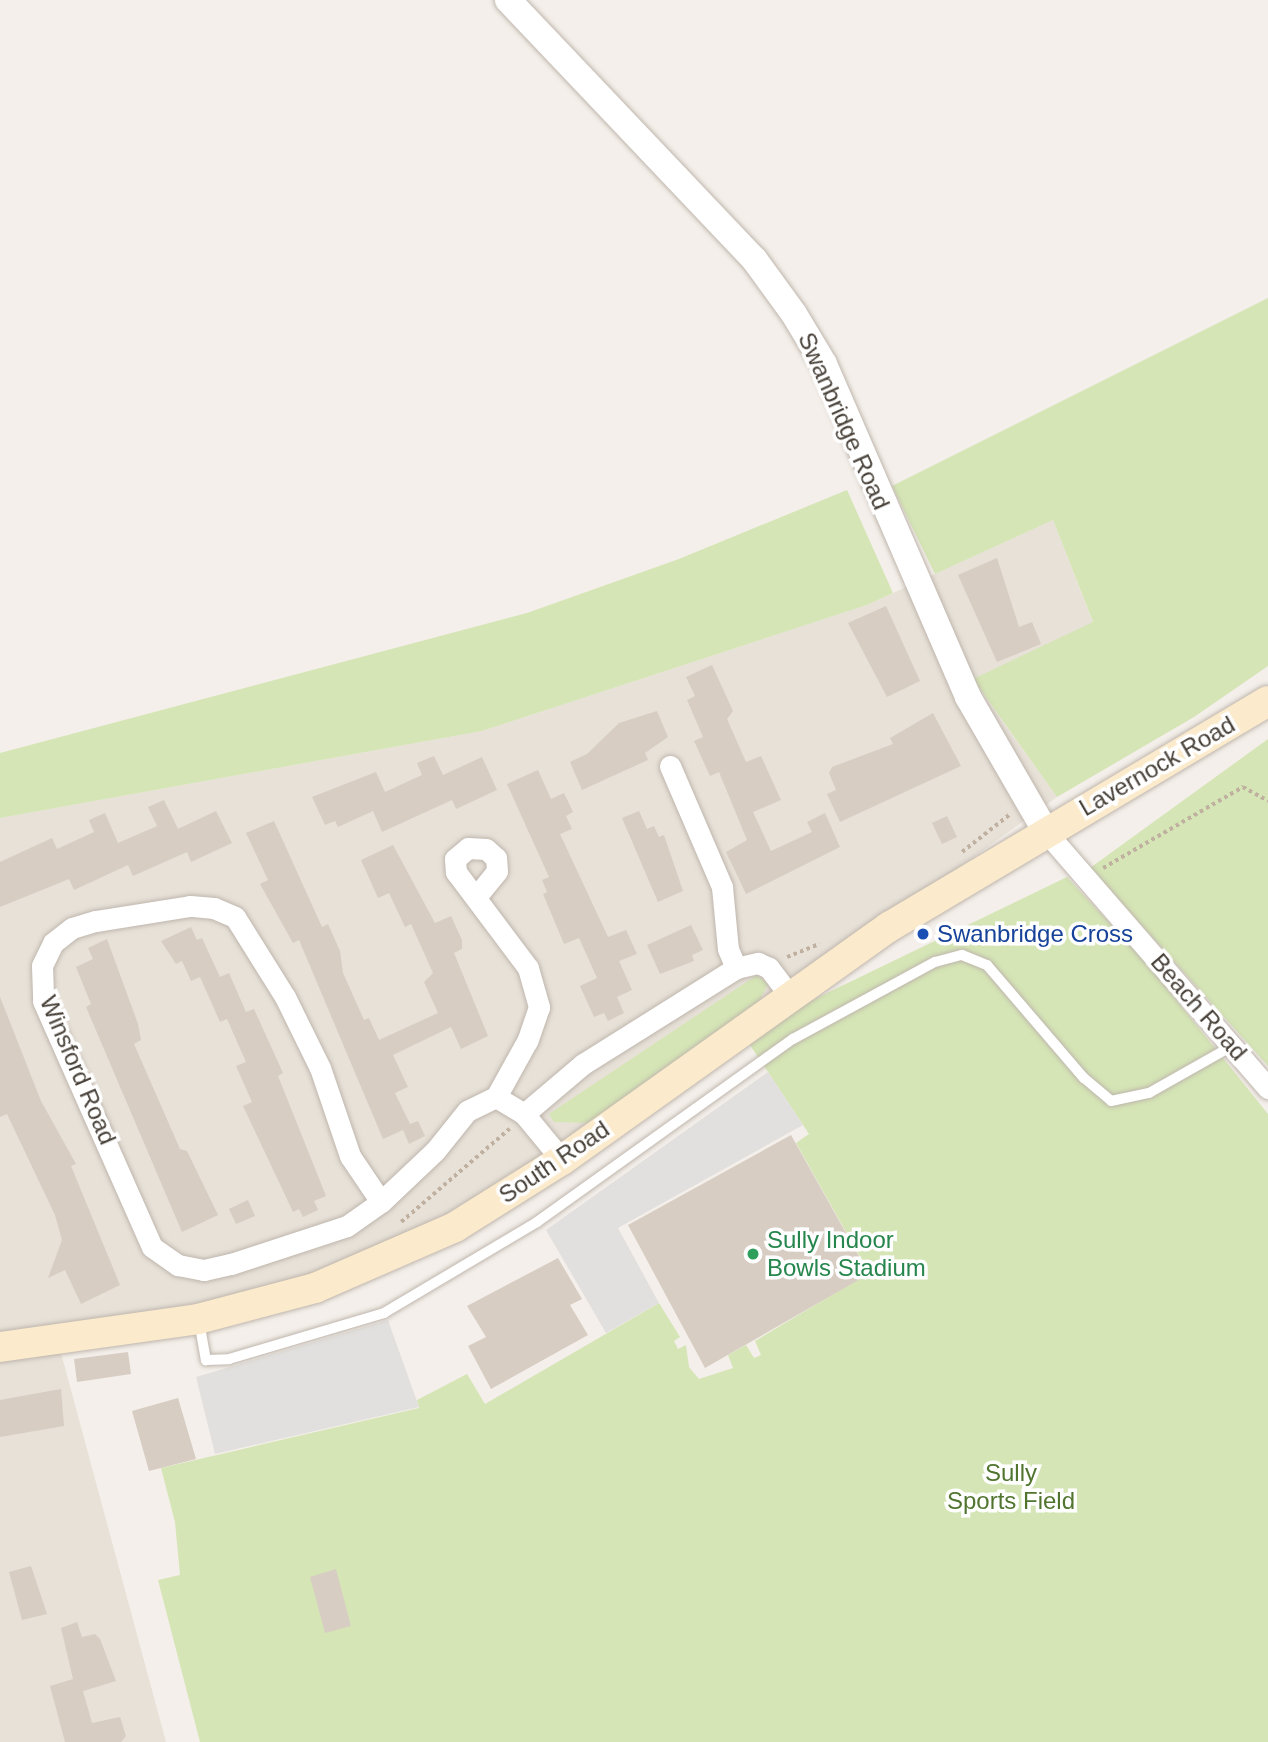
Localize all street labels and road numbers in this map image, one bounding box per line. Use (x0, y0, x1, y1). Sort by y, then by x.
street label: Swanbridge Road (792, 328, 896, 514)
street label: Lavernock Road (1074, 710, 1240, 822)
street label: Beach Road (1145, 948, 1253, 1066)
street label: Winsford Road (34, 991, 122, 1149)
street label: South Road (493, 1115, 615, 1209)

